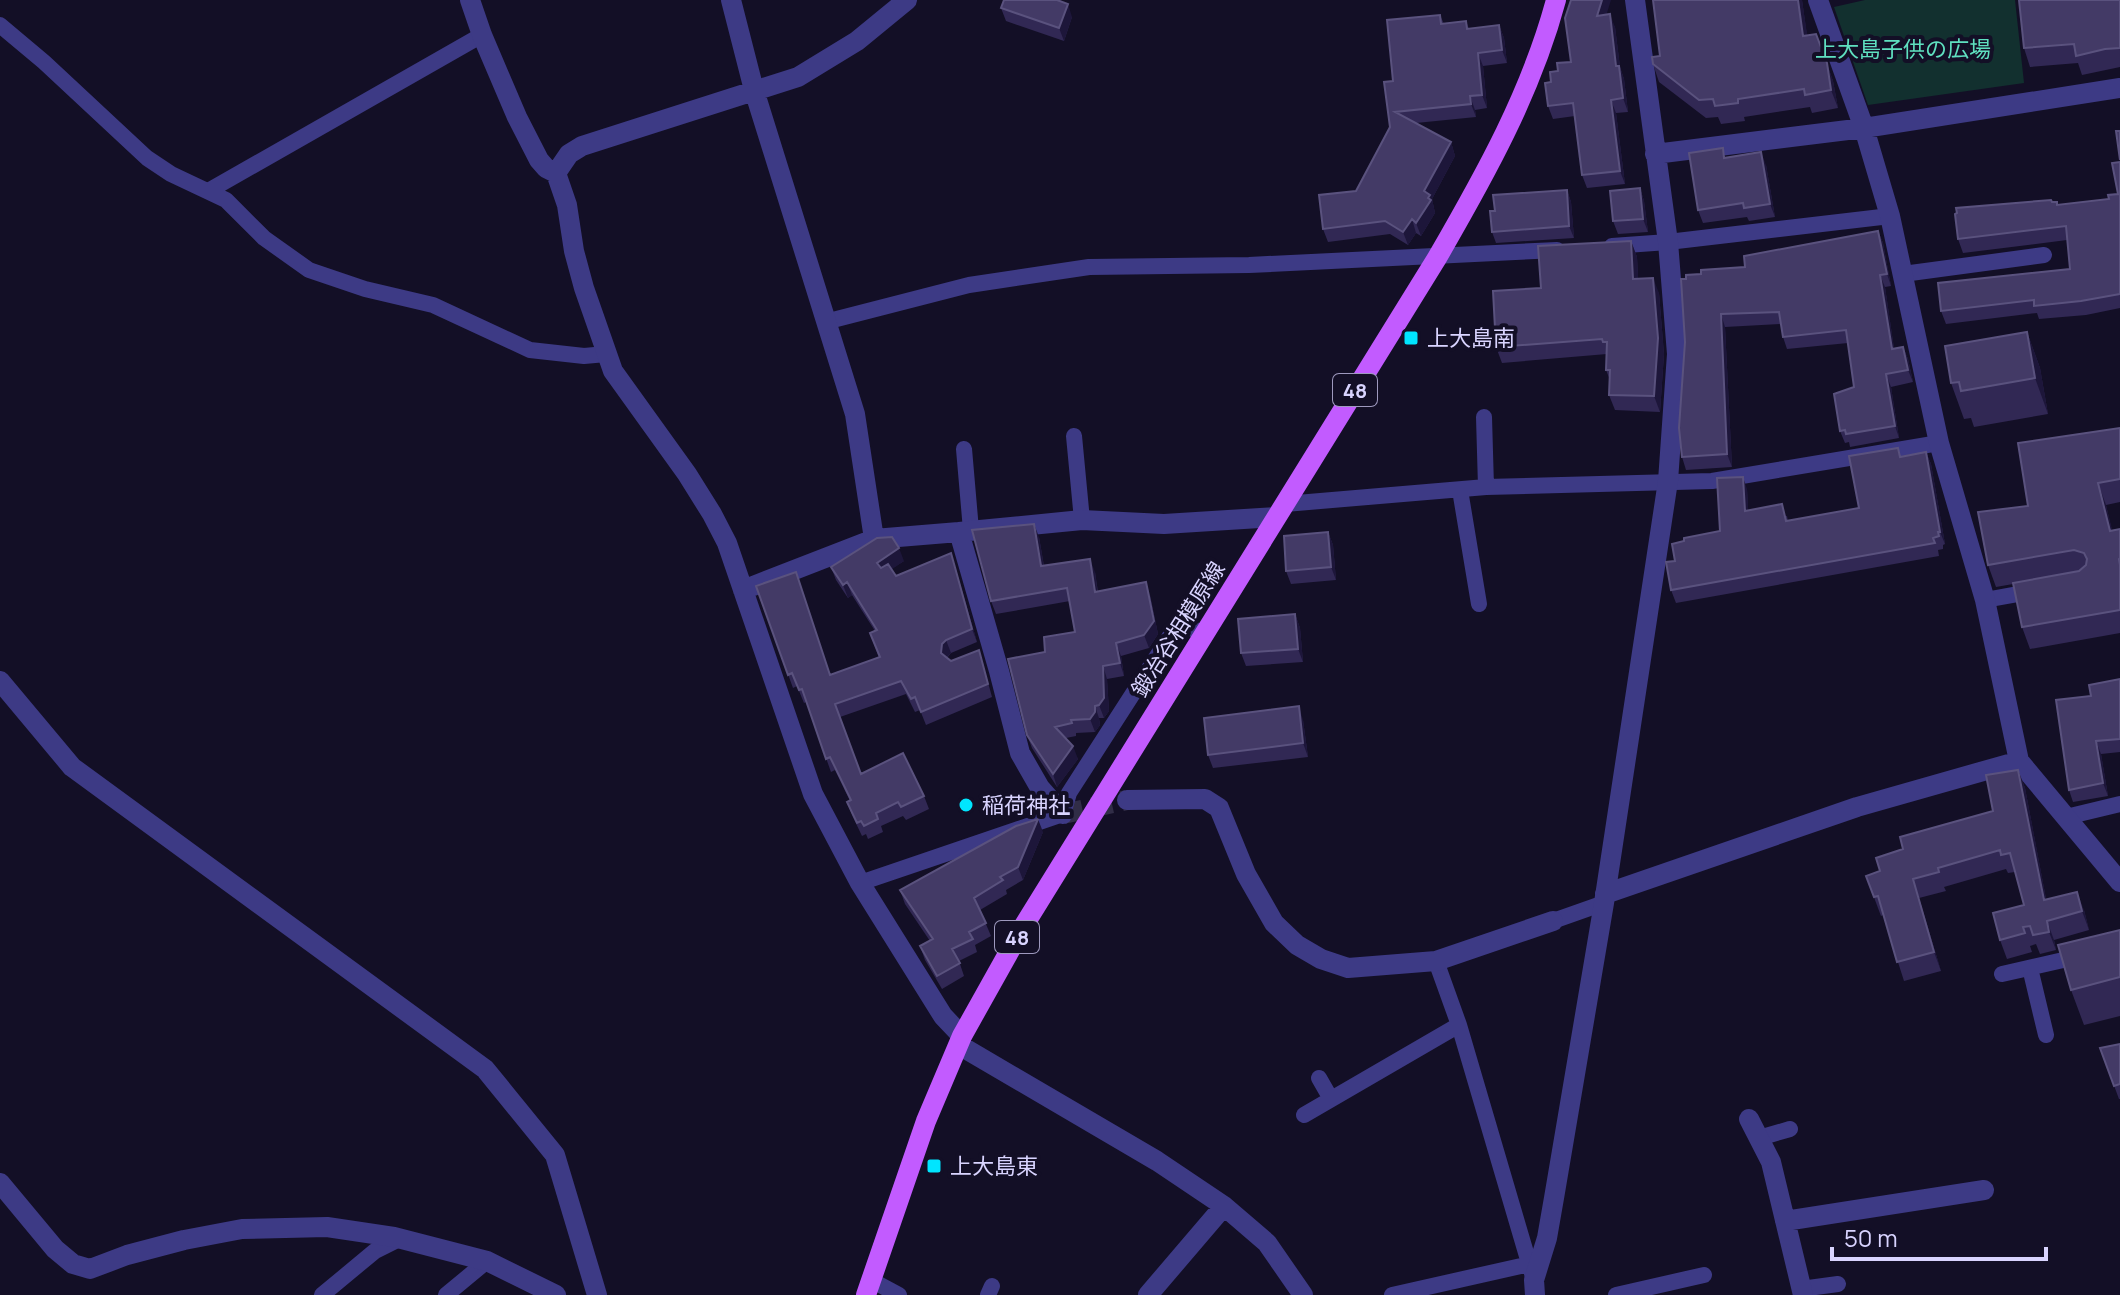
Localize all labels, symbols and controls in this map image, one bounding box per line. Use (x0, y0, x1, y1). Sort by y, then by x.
park label: 上大島子供の広場 (1815, 34, 1991, 64)
place label: 上大島南 (1427, 323, 1515, 353)
marker: 上大島南 (1402, 329, 1420, 347)
road number: 48 (1333, 374, 1377, 406)
street label: 鍛冶谷相模原線 (1124, 556, 1232, 702)
place label: 稲荷神社 (982, 790, 1070, 820)
marker: 稲荷神社 (957, 796, 975, 814)
road number: 48 (995, 921, 1039, 953)
place label: 上大島東 (950, 1151, 1038, 1181)
marker: 上大島東 (925, 1157, 943, 1175)
scale bar (1832, 1211, 2046, 1261)
text: 50 m (1844, 1221, 1898, 1254)

